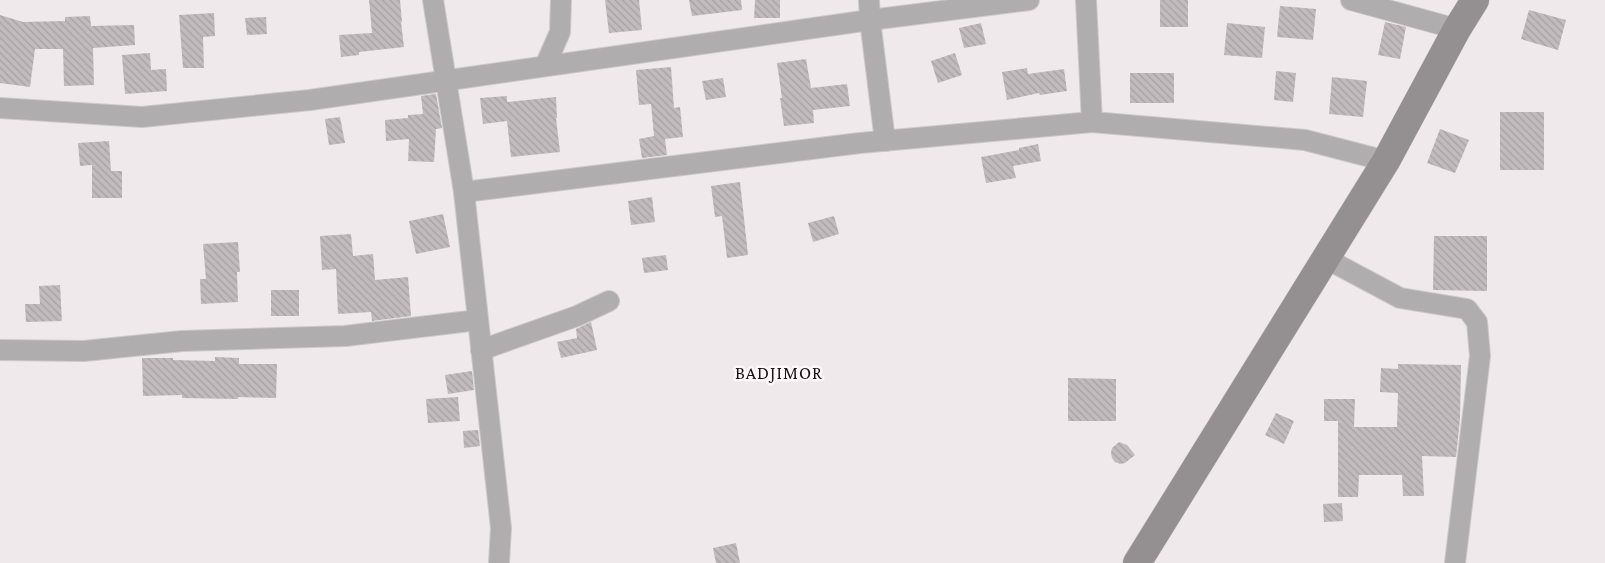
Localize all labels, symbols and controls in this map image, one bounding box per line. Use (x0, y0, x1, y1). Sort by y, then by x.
district label: BADJIMOR (735, 363, 823, 383)

